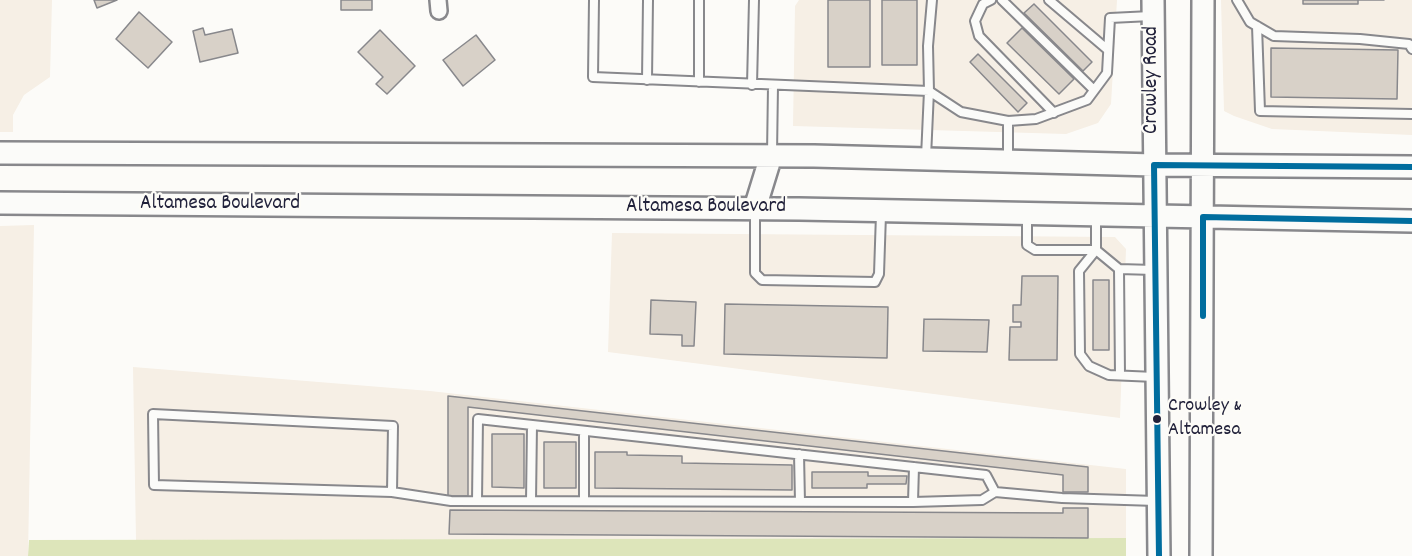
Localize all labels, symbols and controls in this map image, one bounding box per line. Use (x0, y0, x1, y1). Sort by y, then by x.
street label: Crowley Road (1140, 26, 1166, 134)
street label: Altamesa Boulevard (140, 192, 300, 218)
street label: Altamesa Boulevard (626, 195, 786, 221)
place label: Crowley & Altamesa (1168, 395, 1242, 442)
marker: Crowley & Altamesa (1151, 413, 1163, 425)

